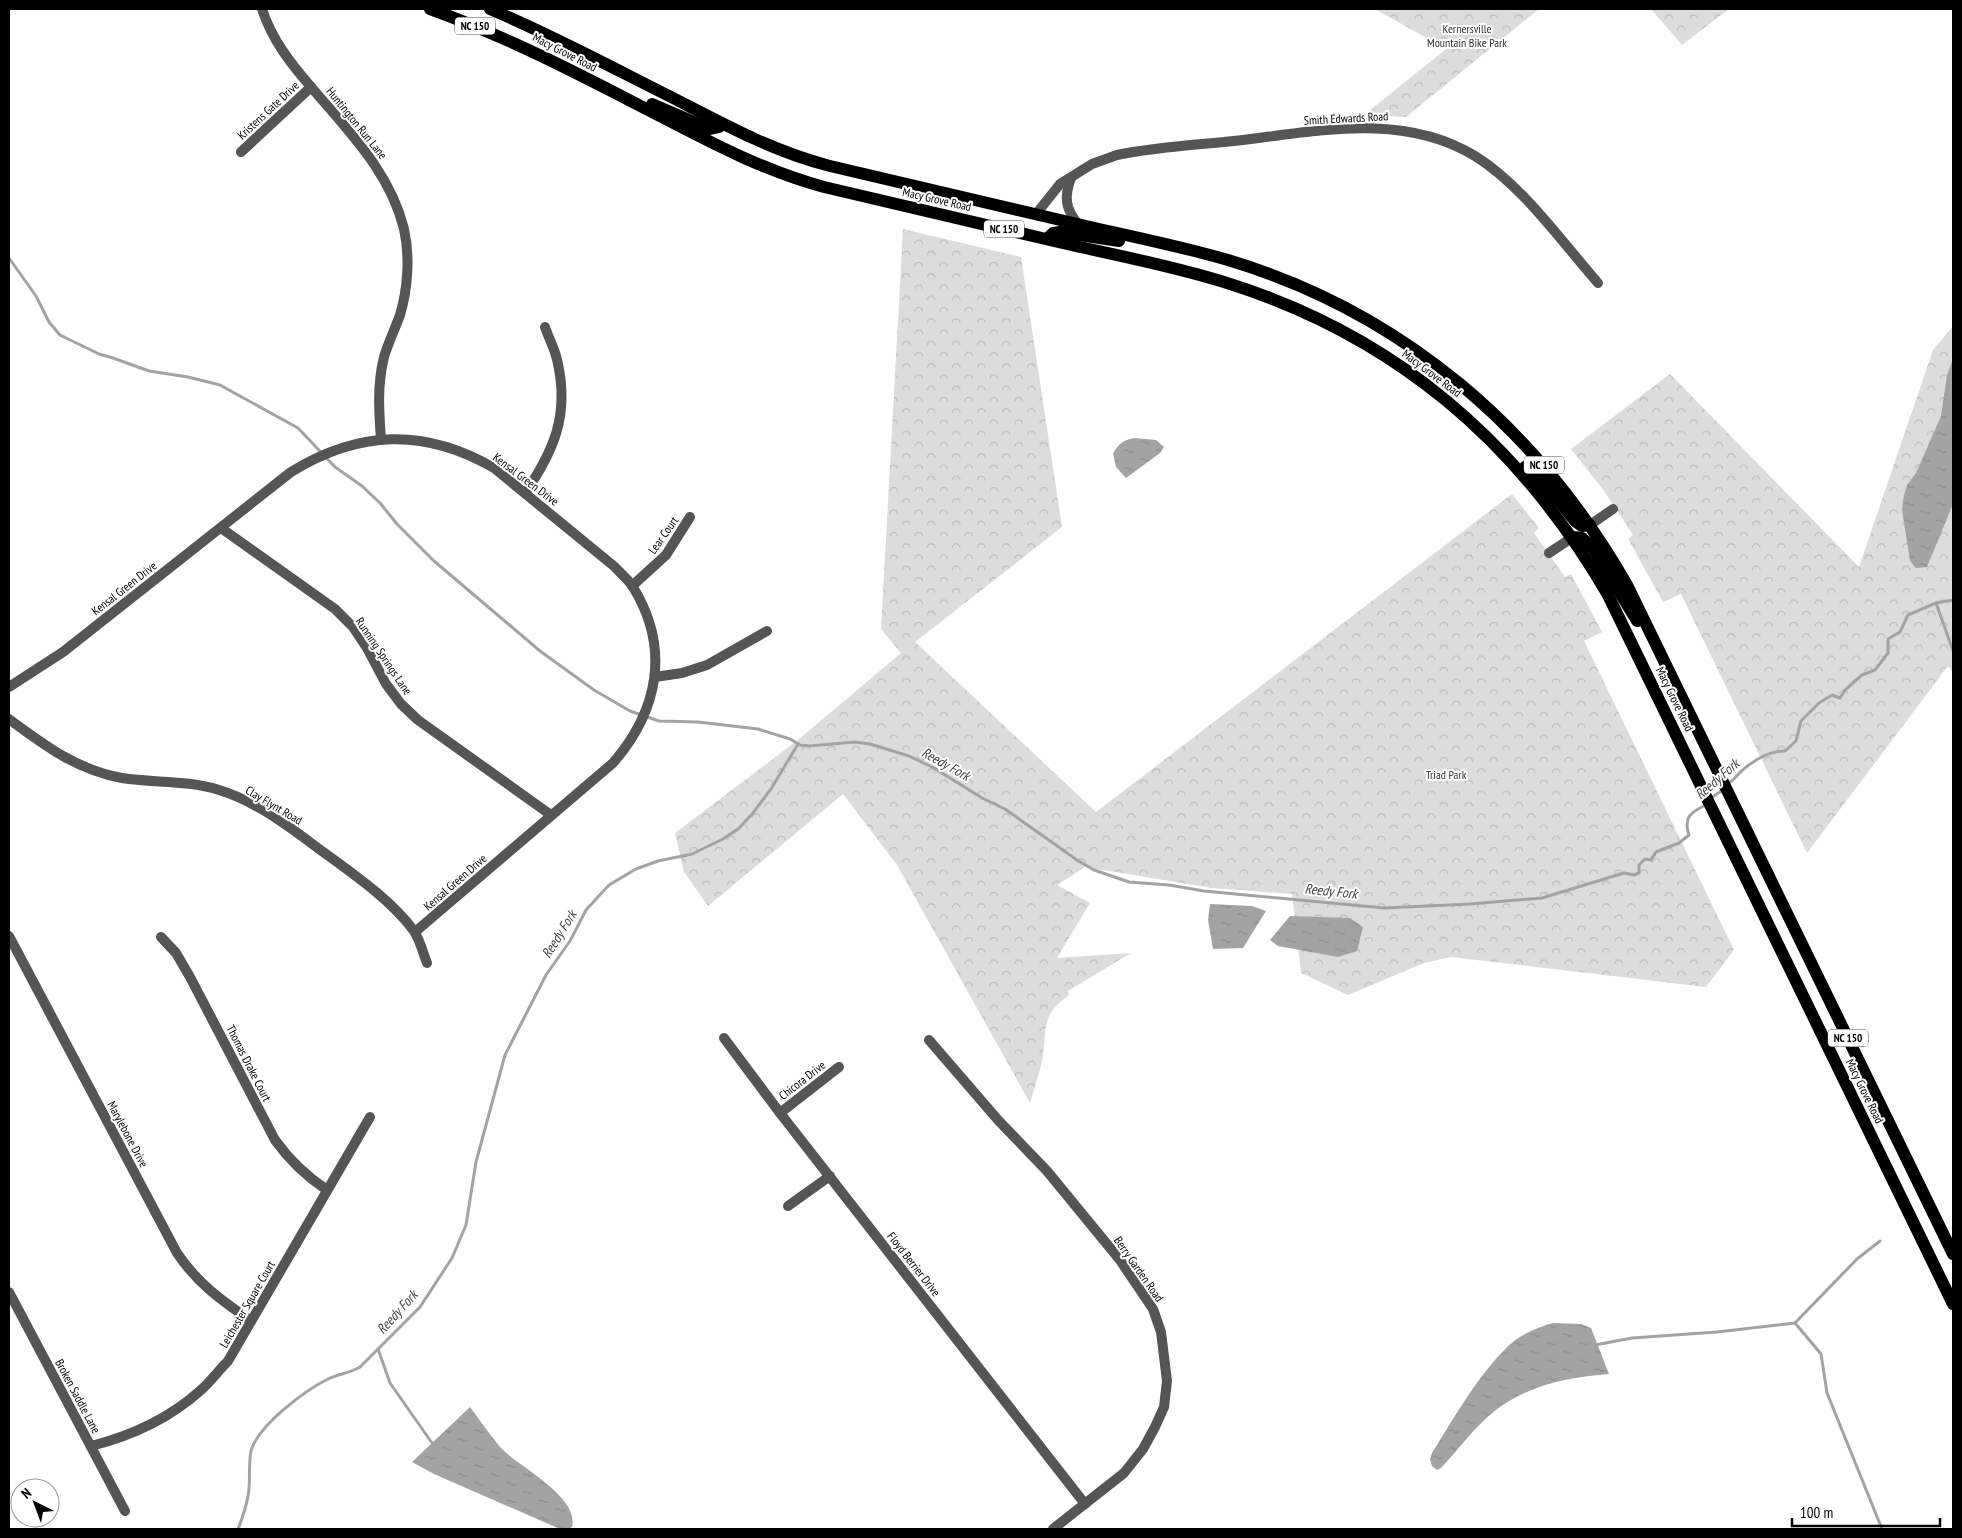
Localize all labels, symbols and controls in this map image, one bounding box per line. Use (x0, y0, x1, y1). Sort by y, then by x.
road number: NC 150 (455, 18, 495, 34)
park label: Kernersville Mountain Bike Park (1427, 21, 1507, 50)
street label: Macy Grove Road (530, 29, 600, 75)
street label: Kristens Gate Drive (234, 78, 302, 142)
street label: Huntington Run Lane (323, 84, 391, 162)
street label: Smith Edwards Road (1303, 108, 1389, 128)
street label: Macy Grove Road (901, 184, 973, 214)
road number: NC 150 (984, 220, 1024, 238)
street label: Macy Grove Road (1399, 346, 1465, 400)
street label: Kensal Green Drive (490, 449, 562, 509)
road number: NC 150 (1524, 456, 1564, 474)
street label: Lear Court (645, 513, 682, 557)
street label: Kensal Green Drive (88, 558, 160, 618)
street label: Running Springs Lane (353, 614, 415, 698)
street label: Macy Grove Road (1653, 664, 1697, 734)
water label: Reedy Fork (919, 743, 975, 785)
water label: Reedy Fork (1691, 754, 1744, 803)
park label: Triad Park (1426, 767, 1467, 782)
street label: Clay Flynt Road (243, 782, 305, 828)
street label: Kensal Green Drive (420, 851, 490, 913)
water label: Reedy Fork (1304, 879, 1360, 903)
water label: Reedy Fork (537, 906, 581, 961)
street label: Thomas Drake Court (223, 1022, 275, 1104)
road number: NC 150 (1828, 1030, 1868, 1046)
street label: Macy Grove Road (1843, 1056, 1887, 1126)
street label: Chicora Drive (776, 1057, 828, 1103)
street label: Marylebone Drive (104, 1098, 152, 1170)
street label: Floyd Berrier Drive (884, 1229, 944, 1299)
street label: Berry Garden Road (1111, 1233, 1167, 1305)
street label: Leichester Square Court (216, 1257, 278, 1350)
water label: Reedy Fork (373, 1285, 422, 1338)
street label: Broken Saddle Lane (52, 1356, 104, 1436)
north arrow (10, 1478, 60, 1528)
text: N (17, 1484, 35, 1503)
scale bar (1792, 1496, 1940, 1528)
text: 100 m (1800, 1503, 1833, 1522)

